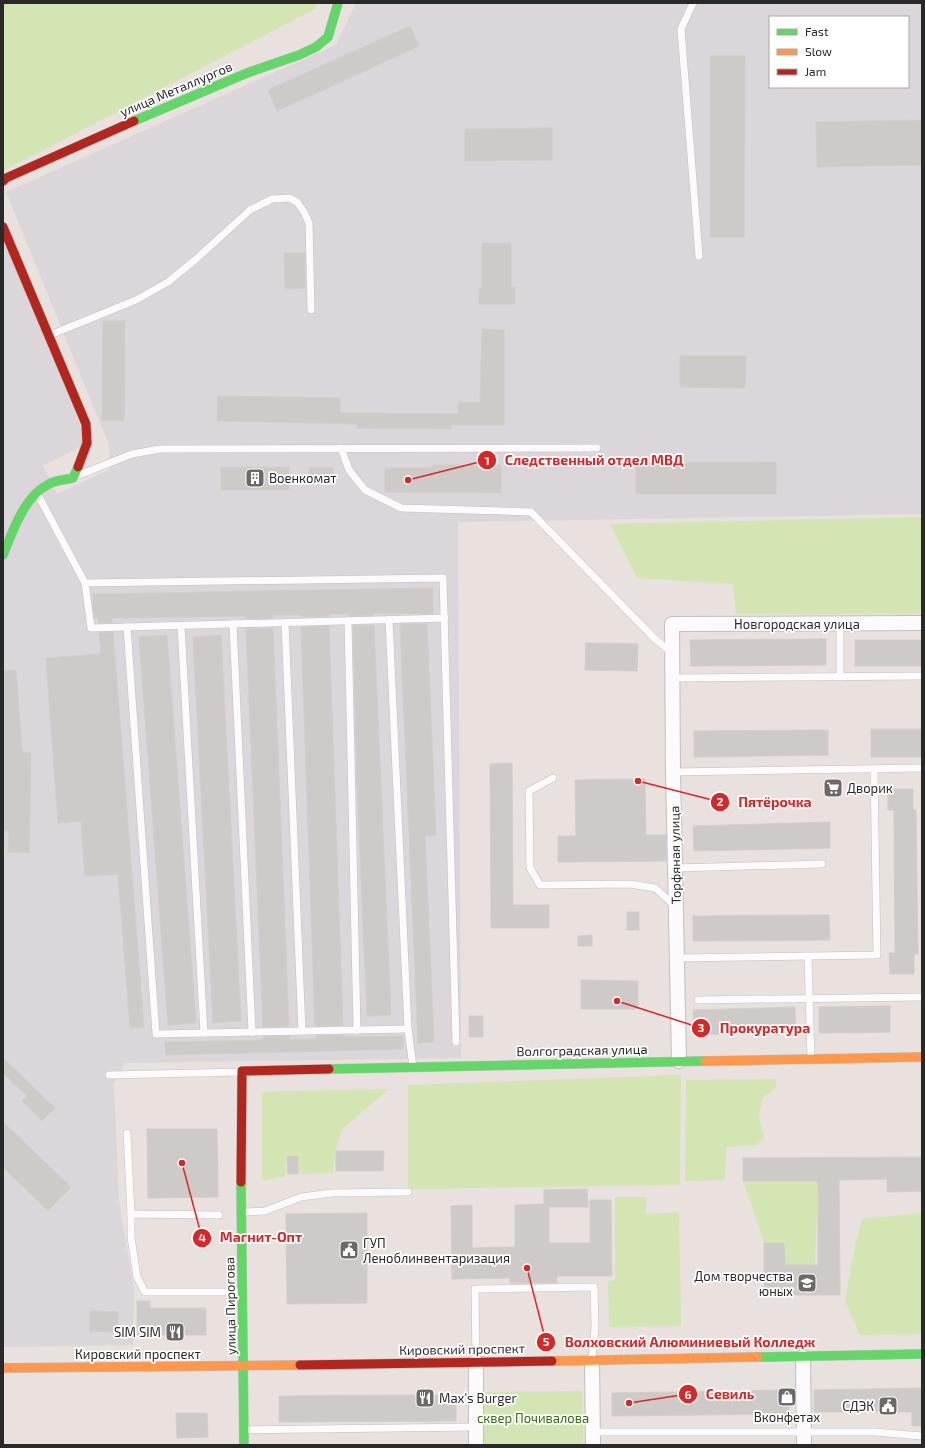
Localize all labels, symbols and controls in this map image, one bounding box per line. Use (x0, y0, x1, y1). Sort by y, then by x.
legend (769, 16, 909, 88)
text: Fast (805, 24, 829, 38)
text: Slow (805, 44, 832, 58)
street label: улица Металлургов (117, 58, 235, 120)
text: Jam (805, 64, 826, 78)
callout: Следственный отдел МВД (477, 447, 691, 473)
text: Следственный отдел МВД (505, 451, 684, 468)
text: 1 (484, 453, 490, 467)
building icon: Военкомат (244, 467, 266, 489)
place label: Военкомат (269, 470, 337, 486)
street label: Новгородская улица (734, 616, 860, 632)
supermarket icon: Дворик (822, 777, 844, 799)
place label: Дворик (847, 780, 893, 796)
callout: Пятёрочка (710, 789, 819, 815)
text: Пятёрочка (738, 793, 812, 810)
text: 2 (717, 794, 724, 808)
street label: Торфяная улица (666, 806, 684, 904)
callout: Прокуратура (691, 1015, 818, 1041)
text: Прокуратура (720, 1019, 810, 1036)
text: 3 (698, 1020, 705, 1034)
street label: Волгоградская улица (516, 1041, 648, 1059)
callout: Магнит-Опт (192, 1225, 310, 1251)
text: Магнит-Опт (220, 1228, 302, 1245)
text: 4 (198, 1230, 206, 1244)
place label: ГУП Леноблинвентаризация (363, 1235, 510, 1266)
public building icon: ГУП Леноблинвентаризация (338, 1239, 360, 1261)
street label: улица Пирогова (221, 1257, 239, 1355)
place label: Дом творчества юных (694, 1268, 793, 1299)
school or university icon: Дом творчества юных (796, 1272, 818, 1294)
restaurant icon: SIM SIM (164, 1321, 186, 1343)
place label: SIM SIM (114, 1324, 161, 1340)
callout: Волховский Алюминиевый Колледж (536, 1329, 823, 1355)
text: Волховский Алюминиевый Колледж (565, 1333, 816, 1350)
text: 5 (543, 1334, 550, 1348)
street label: Кировский проспект (399, 1340, 526, 1358)
street label: Кировский проспект (75, 1346, 202, 1362)
callout: Севиль (678, 1381, 762, 1407)
text: Севиль (706, 1385, 755, 1402)
shop icon: Вконфетах (776, 1386, 798, 1408)
restaurant icon: Max's Burger (414, 1387, 436, 1409)
text: 6 (684, 1387, 692, 1401)
place label: Max's Burger (439, 1390, 517, 1406)
public building icon: СДЭК (877, 1395, 899, 1417)
place label: СДЭК (842, 1398, 874, 1414)
place label: Вконфетах (754, 1409, 820, 1425)
park label: сквер Почивалова (477, 1410, 589, 1426)

